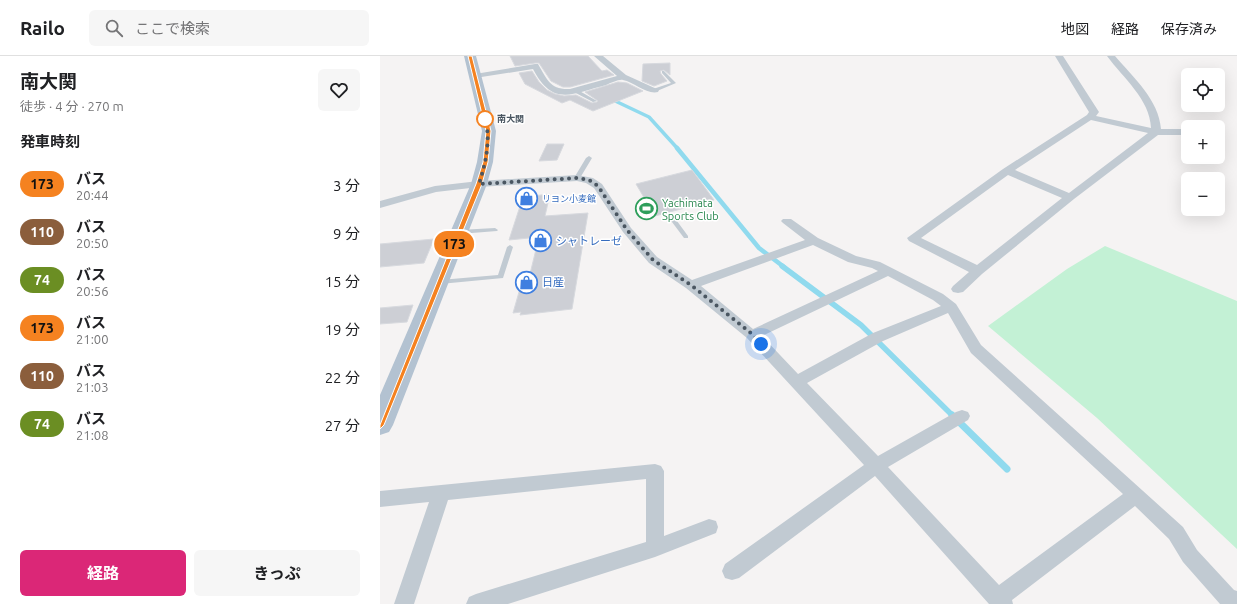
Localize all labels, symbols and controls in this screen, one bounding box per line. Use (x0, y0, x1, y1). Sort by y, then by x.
search box (89, 10, 369, 46)
text: Railo (20, 17, 65, 39)
icon: search (103, 17, 125, 39)
text: ここで検索 (135, 20, 210, 37)
text: 地図 (1061, 21, 1089, 37)
text: 経路 (1111, 21, 1139, 37)
text: 保存済み (1161, 21, 1217, 37)
map controls (1181, 68, 1225, 216)
button: locate (1181, 68, 1225, 112)
button: heart (318, 69, 360, 111)
text: 南大関 (20, 70, 77, 92)
text: 徒歩 · 4 分 · 270 m (20, 99, 124, 113)
marker: 南大関 (476, 110, 494, 128)
place label: 南大関 (497, 114, 524, 124)
button: + (1181, 120, 1225, 164)
text: 発車時刻 (20, 133, 80, 150)
text: バス (76, 170, 106, 187)
button: − (1181, 172, 1225, 216)
text: 173 (30, 176, 54, 192)
text: 3 分 (333, 177, 360, 194)
shop icon: リヨン小麦館 (513, 186, 539, 212)
text: 20:44 (76, 188, 109, 202)
place label: リヨン小麦館 (542, 194, 596, 204)
sports icon: Yachimata Sports Club (634, 196, 660, 222)
place label: Yachimata Sports Club (662, 197, 719, 222)
text: バス (76, 218, 106, 235)
text: 110 (30, 224, 54, 240)
text: 9 分 (333, 225, 360, 242)
shop icon: シャトレーゼ (528, 228, 554, 254)
line badge: 173 (431, 231, 477, 257)
place label: シャトレーゼ (556, 235, 622, 247)
text: 20:50 (76, 236, 109, 250)
text: 173 (442, 236, 466, 252)
text: バス (76, 266, 106, 283)
shop icon: 日産 (514, 269, 540, 295)
text: 74 (34, 272, 50, 288)
text: 15 分 (325, 273, 360, 290)
place label: 日産 (542, 276, 564, 288)
text: 20:56 (76, 284, 109, 298)
text: バス (76, 314, 106, 331)
text: 173 (30, 320, 54, 336)
text: 19 分 (325, 321, 360, 338)
text: 21:00 (76, 332, 109, 346)
your location (751, 334, 771, 354)
text: バス (76, 362, 106, 379)
text: 110 (30, 368, 54, 384)
text: 22 分 (325, 369, 360, 386)
text: 21:03 (76, 380, 109, 394)
text: バス (76, 410, 106, 427)
text: 74 (34, 416, 50, 432)
text: 27 分 (325, 417, 360, 434)
text: 21:08 (76, 428, 109, 442)
button: 経路 (20, 550, 186, 596)
button: きっぷ (194, 550, 360, 596)

